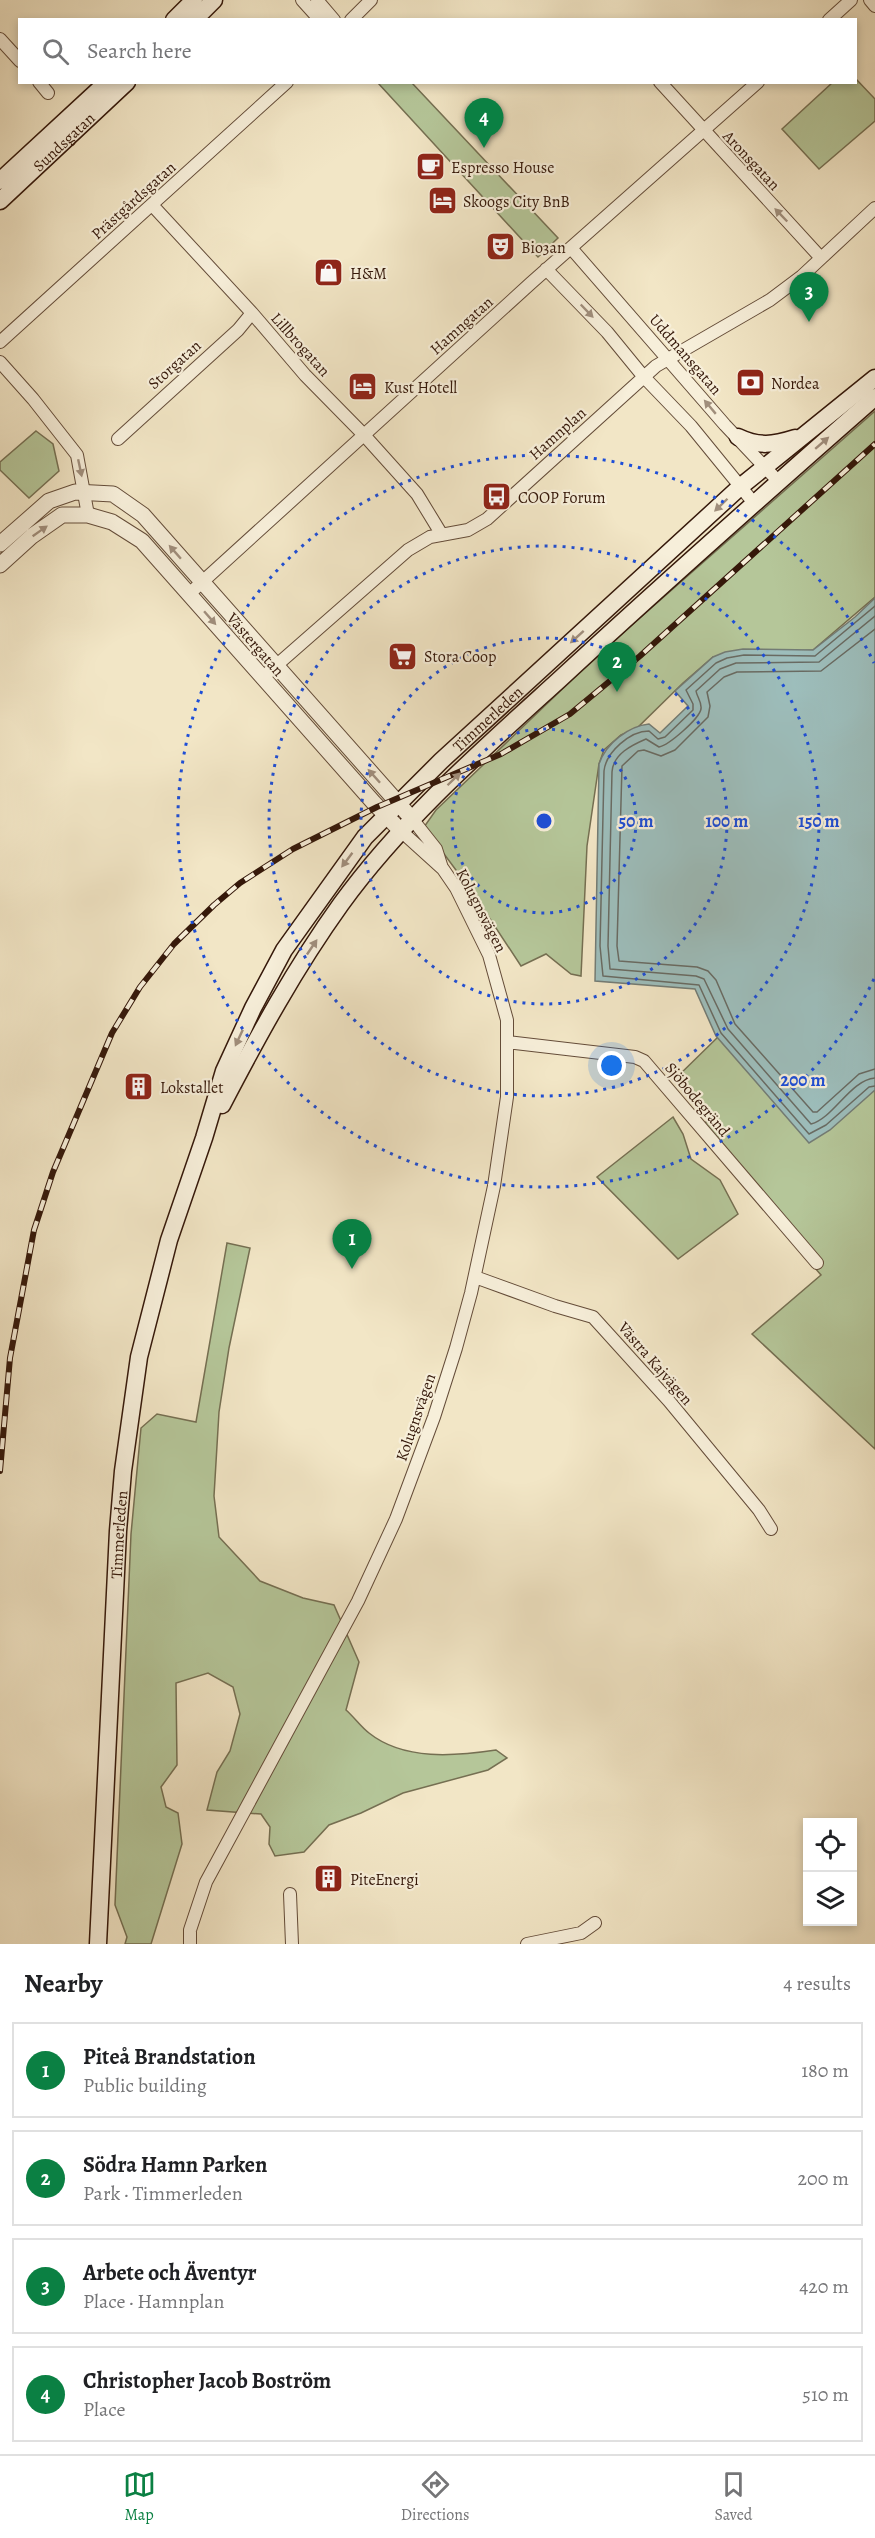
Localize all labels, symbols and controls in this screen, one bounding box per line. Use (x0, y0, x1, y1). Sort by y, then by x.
search box (18, 18, 857, 84)
icon: search (39, 35, 72, 68)
text: Search here (87, 36, 192, 66)
pin: 4 (464, 98, 504, 148)
street label: Sundsgatan (28, 107, 100, 177)
street label: Aronsgatan (717, 125, 785, 196)
cafe icon: Espresso House (414, 151, 446, 183)
street label: Prästgårdsgatan (87, 157, 181, 245)
place label: Espresso House (451, 157, 554, 179)
hotel icon: Skoogs City BnB (426, 185, 458, 217)
place label: Skoogs City BnB (463, 191, 570, 213)
one-way arrow (774, 208, 788, 223)
theatre icon: Bio3an (484, 231, 516, 263)
place label: Bio3an (521, 237, 566, 259)
shop icon: H&M (313, 257, 345, 289)
place label: H&M (350, 263, 387, 285)
pin: 3 (790, 272, 828, 322)
street label: Hamngatan (425, 291, 498, 360)
one-way arrow (580, 304, 594, 319)
street label: Lillbrogatan (266, 308, 335, 382)
street label: Uddmansgatan (644, 310, 727, 400)
street label: Storgatan (143, 335, 206, 395)
bank icon: Nordea (734, 367, 766, 399)
hotel icon: Kust Hotell (347, 371, 379, 403)
place label: Nordea (771, 373, 820, 395)
place label: Kust Hotell (384, 377, 457, 399)
one-way arrow (704, 400, 717, 415)
street label: Hamnplan (524, 402, 591, 465)
one-way arrow (814, 437, 829, 450)
one-way arrow (76, 459, 86, 477)
bus stop icon: COOP Forum (481, 481, 513, 513)
place label: COOP Forum (518, 487, 606, 509)
one-way arrow (714, 498, 728, 512)
one-way arrow (31, 525, 47, 537)
one-way arrow (168, 544, 182, 559)
street label: Västergatan (221, 607, 289, 681)
one-way arrow (203, 610, 216, 625)
one-way arrow (570, 630, 585, 643)
supermarket icon: Stora Coop (387, 640, 419, 672)
pin: 2 (598, 642, 636, 692)
place label: Stora Coop (424, 646, 496, 668)
street label: Timmerleden (448, 681, 528, 757)
one-way arrow (368, 769, 381, 784)
one-way arrow (447, 772, 462, 786)
text: 50 m (619, 809, 653, 833)
text: 100 m (706, 809, 748, 833)
text: 150 m (798, 809, 840, 833)
centre of rings (534, 811, 554, 831)
one-way arrow (341, 852, 354, 868)
street label: Kolugnsvägen (451, 865, 512, 956)
one-way arrow (306, 939, 317, 955)
one-way arrow (234, 1030, 243, 1047)
your location (597, 1051, 626, 1080)
street label: Sjöbodegränd (660, 1058, 735, 1142)
text: 200 m (780, 1068, 826, 1092)
building icon: Lokstallet (123, 1071, 155, 1103)
place label: Lokstallet (160, 1077, 223, 1099)
pin: 1 (332, 1220, 372, 1269)
street label: Västra Kajvägen (612, 1316, 698, 1410)
street label: Kolugnsvägen (391, 1370, 441, 1464)
street label: Timmerleden (106, 1489, 133, 1579)
map controls (803, 1818, 857, 1926)
button: locate (803, 1818, 857, 1872)
building icon: PiteEnergi (313, 1863, 345, 1895)
place label: PiteEnergi (350, 1869, 419, 1891)
button: layers (803, 1872, 857, 1926)
text: Nearby (24, 1966, 103, 2001)
text: 4 results (783, 1970, 851, 1997)
text: Piteå Brandstation (83, 2042, 256, 2072)
text: 1 (42, 2057, 49, 2084)
text: 180 m (801, 2057, 849, 2084)
text: Public building (83, 2072, 207, 2099)
text: Södra Hamn Parken (83, 2150, 267, 2180)
text: 2 (41, 2165, 50, 2192)
text: 200 m (798, 2165, 849, 2192)
text: Park · Timmerleden (83, 2180, 243, 2207)
text: Arbete och Äventyr (83, 2258, 257, 2288)
text: 3 (41, 2273, 50, 2300)
text: 420 m (799, 2273, 849, 2300)
text: Place · Hamnplan (83, 2288, 225, 2315)
text: Christopher Jacob Boström (83, 2366, 331, 2396)
text: 4 (41, 2381, 50, 2408)
text: 510 m (802, 2381, 849, 2408)
text: Place (83, 2396, 125, 2423)
tab: Map (123, 2468, 156, 2526)
tab: Directions (401, 2468, 469, 2526)
tab: Saved (714, 2468, 752, 2526)

